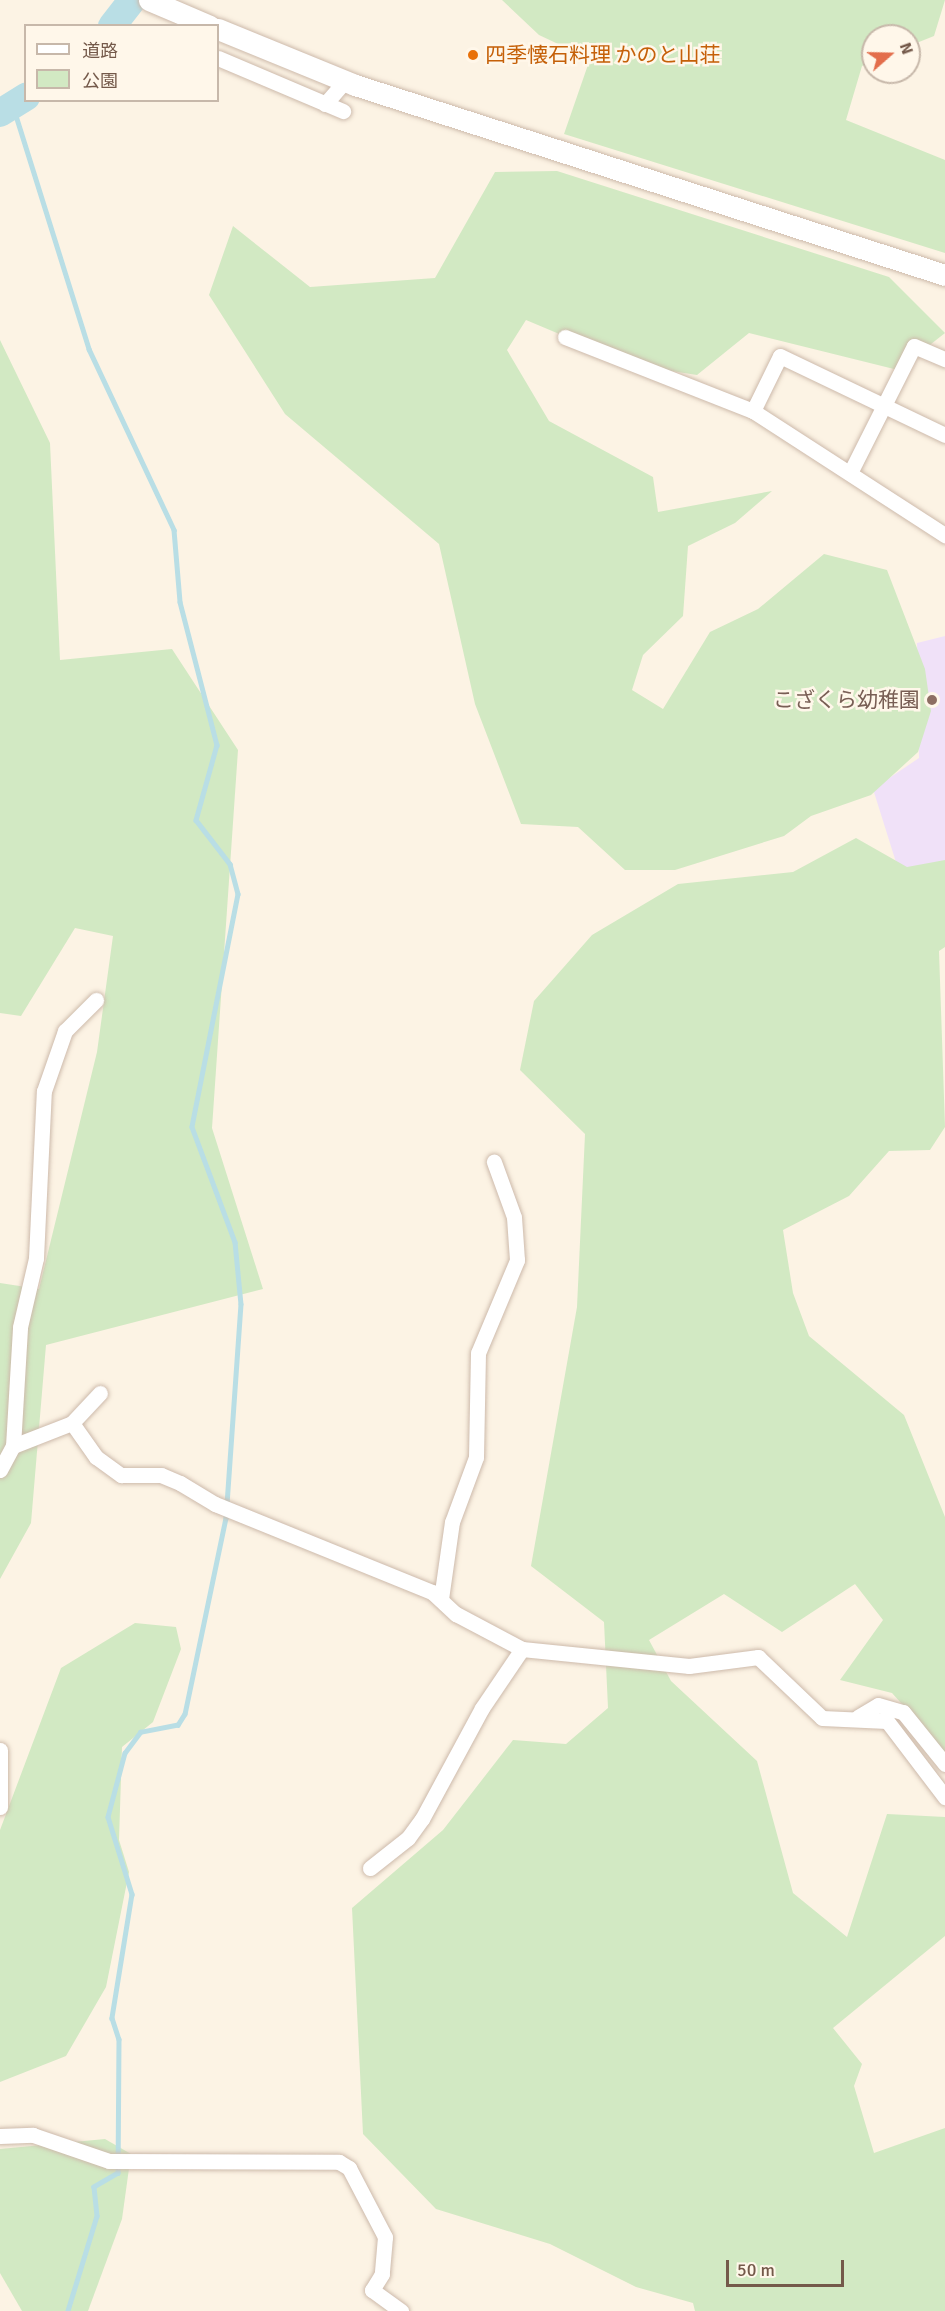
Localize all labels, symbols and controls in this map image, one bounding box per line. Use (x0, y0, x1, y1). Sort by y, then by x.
legend (24, 24, 219, 102)
north arrow (861, 24, 921, 84)
text: 道路 (82, 40, 118, 62)
text: N (895, 40, 917, 57)
place label: 四季懐石料理 かのと山荘 (485, 42, 721, 68)
marker: 四季懐石料理 かのと山荘 (466, 48, 480, 62)
text: 公園 (82, 70, 118, 92)
place label: こざくら幼稚園 (773, 687, 920, 713)
marker: こざくら幼稚園 (925, 693, 939, 707)
scale bar (729, 2248, 848, 2286)
text: 50 m (737, 2259, 775, 2281)

